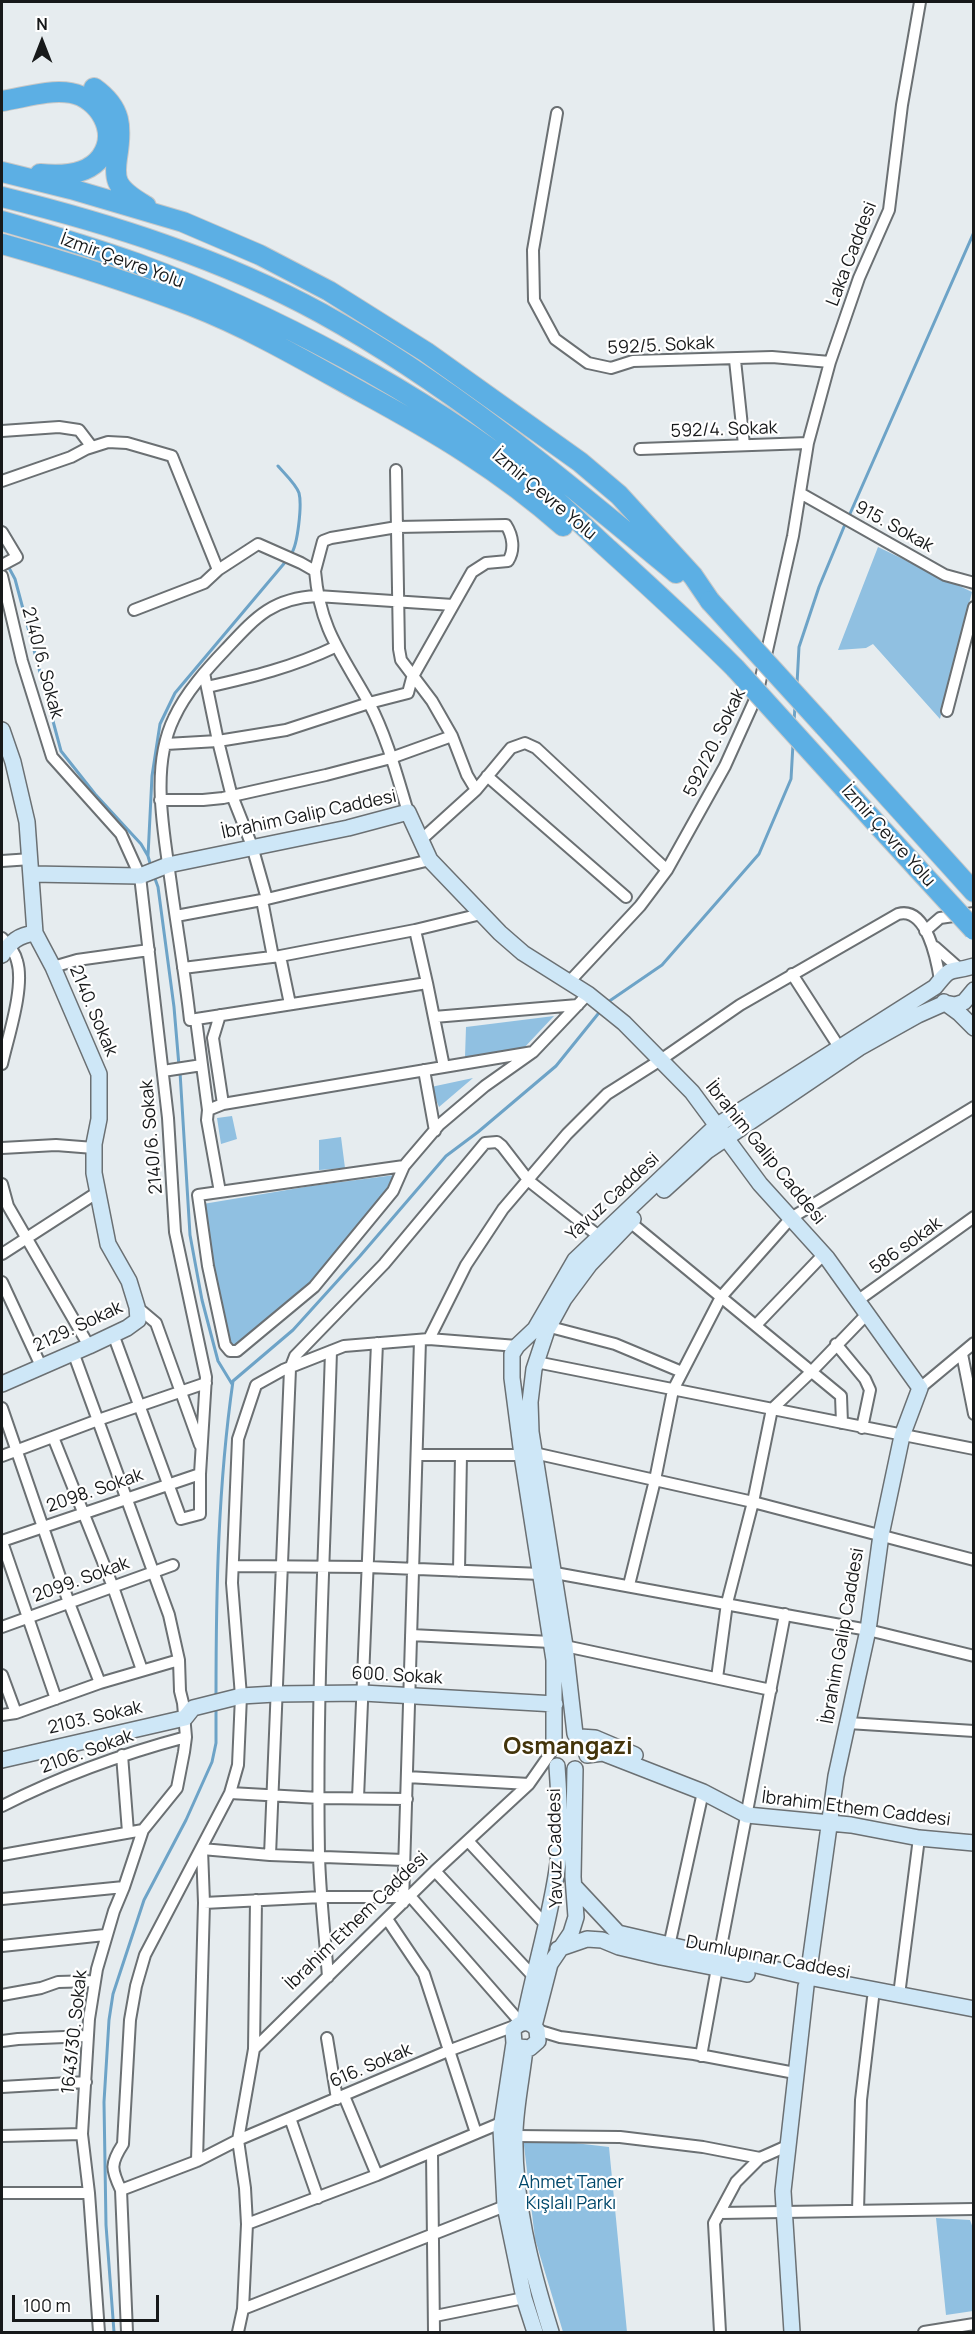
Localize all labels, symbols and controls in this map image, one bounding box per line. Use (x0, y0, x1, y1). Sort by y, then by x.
north arrow (12, 12, 72, 72)
text: N (36, 13, 48, 35)
street label: Laka Caddesi (822, 199, 882, 309)
street label: İzmir Çevre Yolu (57, 229, 187, 293)
street label: 592/5. Sokak (607, 332, 715, 360)
street label: 592/4. Sokak (670, 417, 778, 443)
street label: İzmir Çevre Yolu (487, 445, 601, 545)
street label: 915. Sokak (851, 497, 937, 557)
street label: 2140/6. Sokak (17, 605, 67, 721)
street label: 592/20. Sokak (679, 685, 751, 801)
street label: İzmir Çevre Yolu (836, 780, 940, 892)
street label: İbrahim Galip Caddesi (219, 786, 399, 844)
street label: 2140. Sokak (64, 962, 122, 1060)
street label: İbrahim Galip Caddesi (700, 1077, 830, 1229)
street label: 2140/6. Sokak (136, 1079, 168, 1195)
street label: Yavuz Caddesi (562, 1148, 664, 1246)
street label: 586 sokak (866, 1213, 946, 1279)
street label: 2129. Sokak (30, 1297, 126, 1357)
street label: 2098. Sokak (44, 1464, 146, 1518)
street label: İbrahim Galip Caddesi (817, 1546, 869, 1726)
street label: 2099. Sokak (30, 1553, 132, 1607)
street label: 600. Sokak (351, 1663, 443, 1689)
street label: 2103. Sokak (46, 1697, 144, 1739)
street label: 2106. Sokak (38, 1725, 136, 1779)
district label: Osmangazi (503, 1733, 633, 1761)
street label: İbrahim Ethem Caddesi (760, 1787, 952, 1831)
street label: Yavuz Caddesi (544, 1788, 568, 1908)
street label: İbrahim Ethem Caddesi (281, 1847, 433, 1995)
street label: Dumlupınar Caddesi (684, 1931, 852, 1985)
street label: 1643/30. Sokak (58, 1969, 92, 2095)
street label: 616. Sokak (327, 2039, 415, 2093)
park label: Ahmet Taner Kışlalı Parkı (518, 2172, 624, 2214)
scale bar (15, 2283, 162, 2321)
text: 100 m (23, 2293, 71, 2317)

